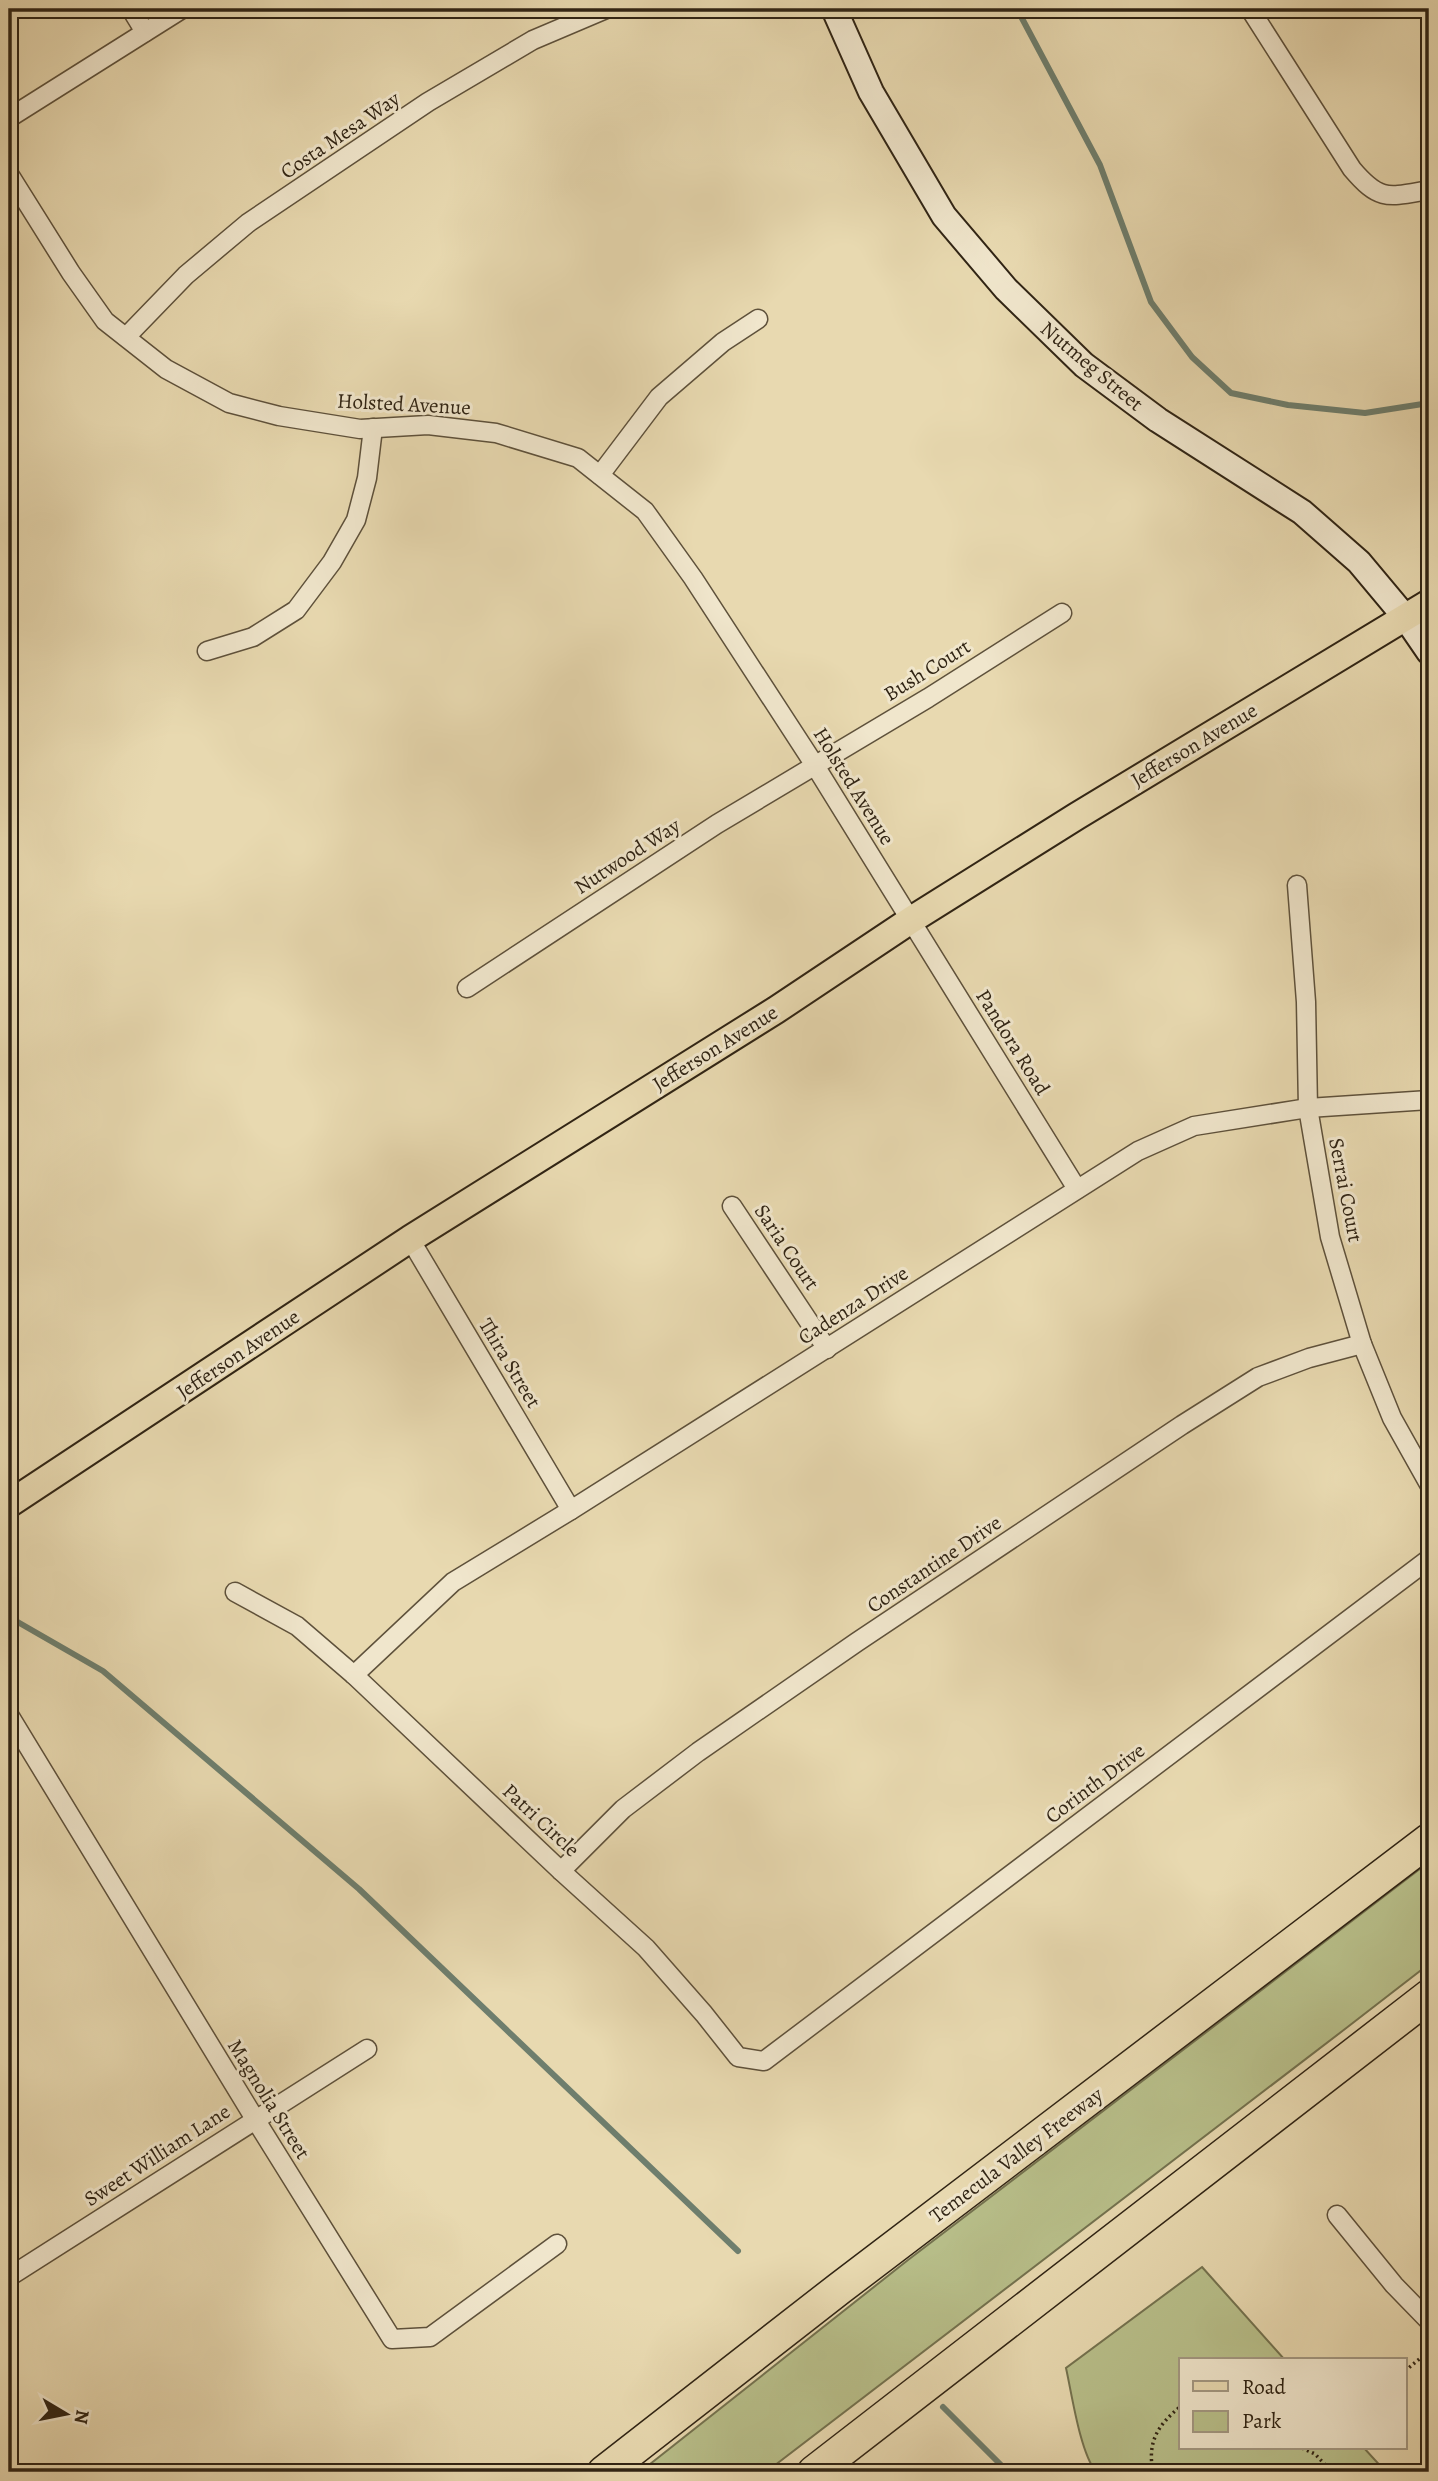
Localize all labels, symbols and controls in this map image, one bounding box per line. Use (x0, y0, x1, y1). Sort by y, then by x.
street label: Costa Mesa Way (275, 84, 406, 185)
street label: Nutmeg Street (1035, 315, 1149, 417)
street label: Holsted Avenue (336, 387, 472, 421)
street label: Bush Court (878, 632, 976, 708)
street label: Jefferson Avenue (1126, 696, 1262, 794)
street label: Holsted Avenue (807, 722, 901, 850)
street label: Nutwood Way (569, 811, 686, 901)
street label: Pandora Road (969, 984, 1057, 1101)
street label: Jefferson Avenue (647, 998, 783, 1098)
street label: Serrai Court (1322, 1136, 1370, 1244)
street label: Saria Court (748, 1199, 826, 1295)
street label: Cadenza Drive (793, 1259, 913, 1351)
street label: Jefferson Avenue (171, 1302, 305, 1406)
street label: Thira Street (472, 1313, 548, 1413)
street label: Constantine Drive (861, 1509, 1007, 1619)
street label: Corinth Drive (1039, 1736, 1151, 1830)
street label: Patri Circle (496, 1777, 586, 1863)
street label: Magnolia Street (221, 2034, 317, 2164)
street label: Temecula Valley Freeway (924, 2080, 1109, 2229)
street label: Sweet William Lane (79, 2097, 235, 2213)
legend (1179, 2358, 1406, 2450)
text: Road (1242, 2373, 1286, 2401)
north arrow (32, 2380, 102, 2450)
text: Park (1242, 2407, 1282, 2435)
text: N (68, 2408, 96, 2426)

